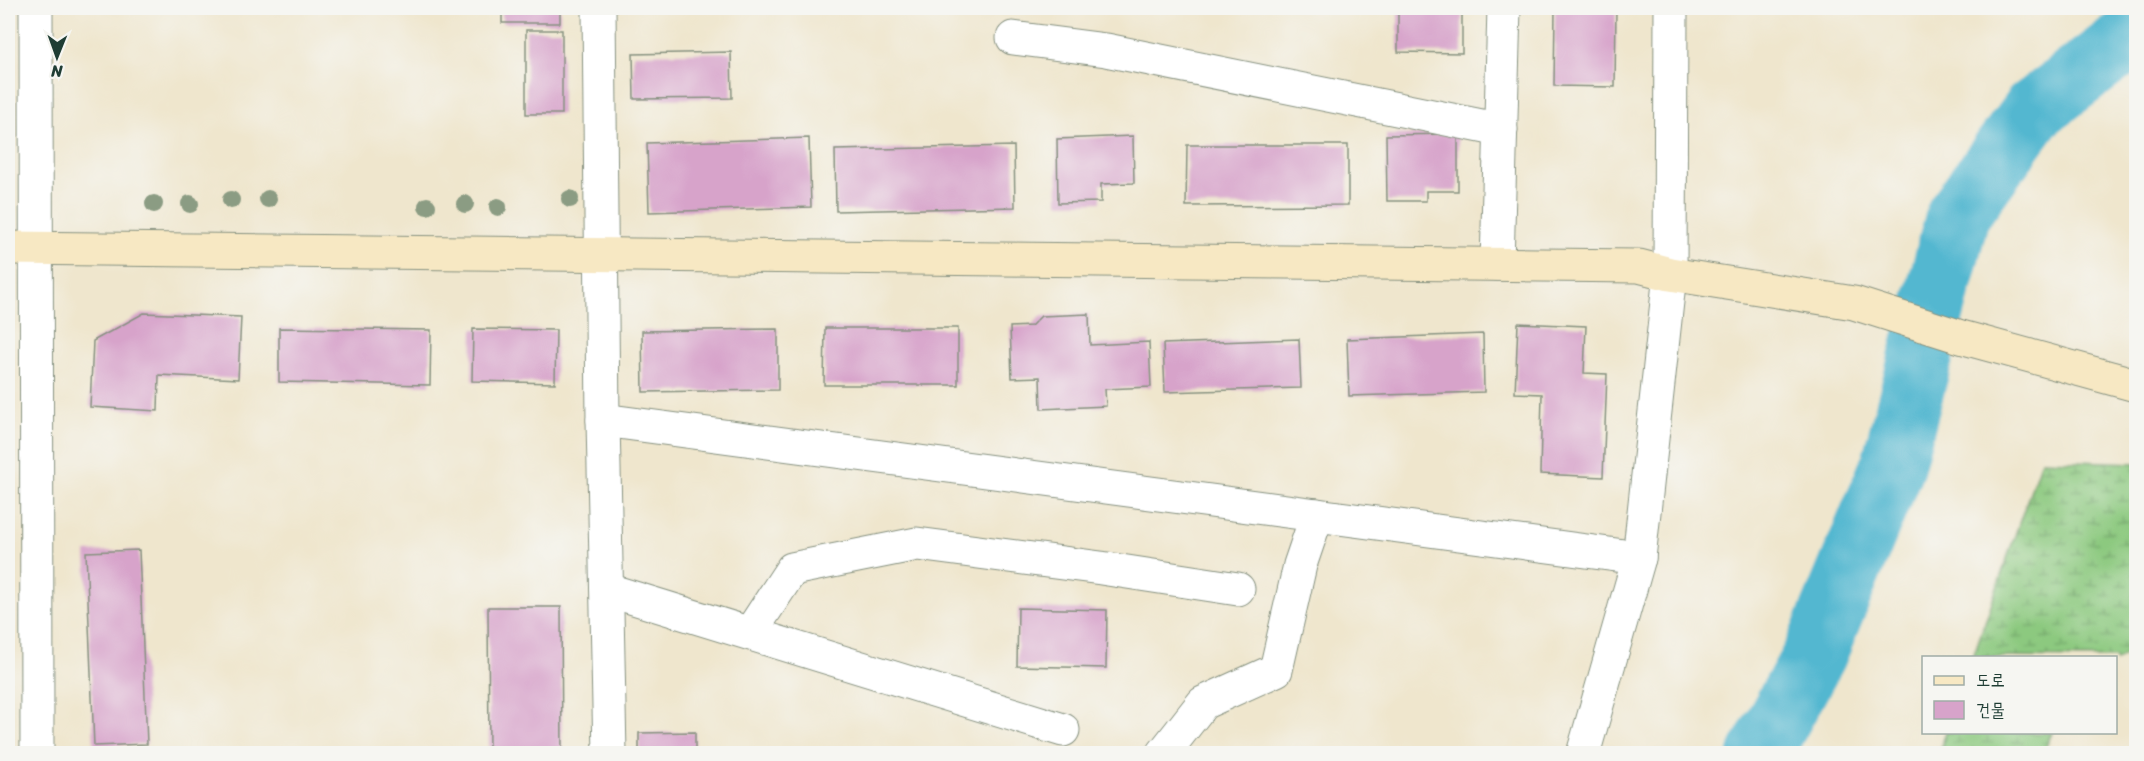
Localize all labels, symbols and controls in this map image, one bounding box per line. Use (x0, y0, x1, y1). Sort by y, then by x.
north arrow (27, 27, 87, 87)
text: N (50, 57, 64, 86)
legend (1922, 656, 2117, 734)
text: 도로 (1976, 664, 2005, 696)
text: 건물 (1976, 694, 2005, 726)

